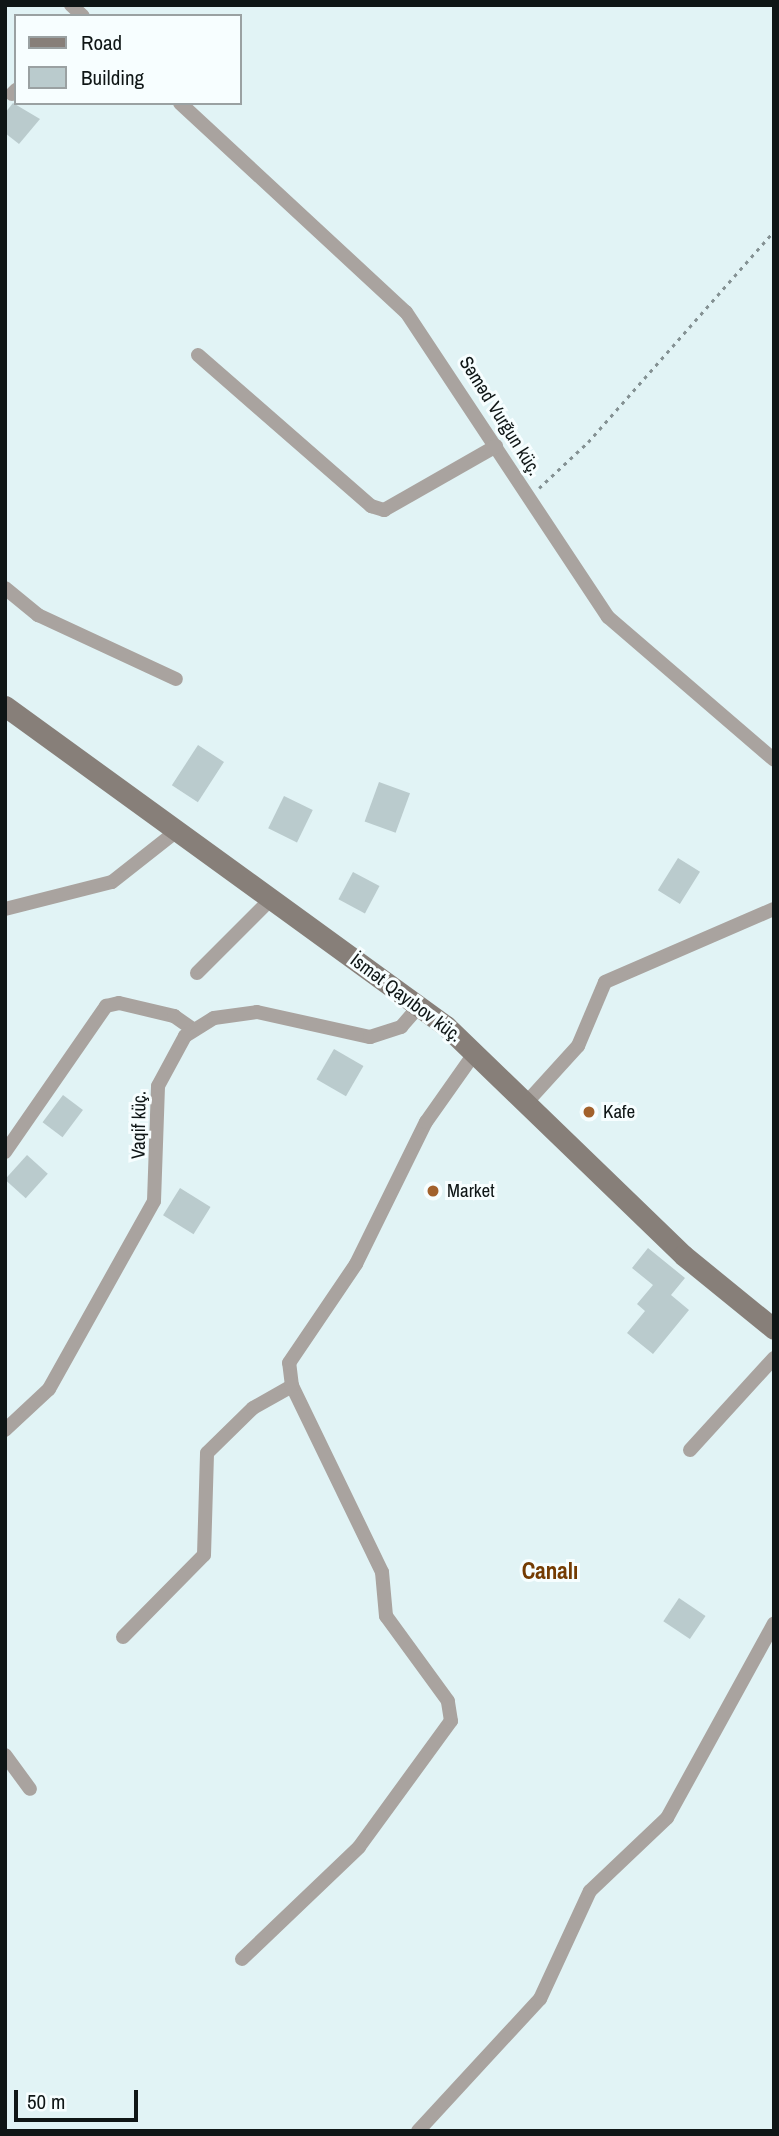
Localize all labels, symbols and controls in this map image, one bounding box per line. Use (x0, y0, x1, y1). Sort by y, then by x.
legend (14, 14, 242, 105)
text: Road (81, 28, 122, 57)
text: Building (81, 63, 144, 92)
street label: Səməd Vurğun küç. (454, 352, 546, 480)
street label: İsmət Qayıbov küç. (346, 949, 466, 1047)
street label: Vaqif küç. (127, 1091, 151, 1159)
place label: Kafe (603, 1101, 635, 1123)
marker: Kafe (581, 1104, 597, 1120)
place label: Market (447, 1180, 495, 1202)
marker: Market (425, 1183, 441, 1199)
district label: Canalı (522, 1557, 578, 1585)
scale bar (18, 2076, 142, 2120)
text: 50 m (27, 2087, 65, 2116)

